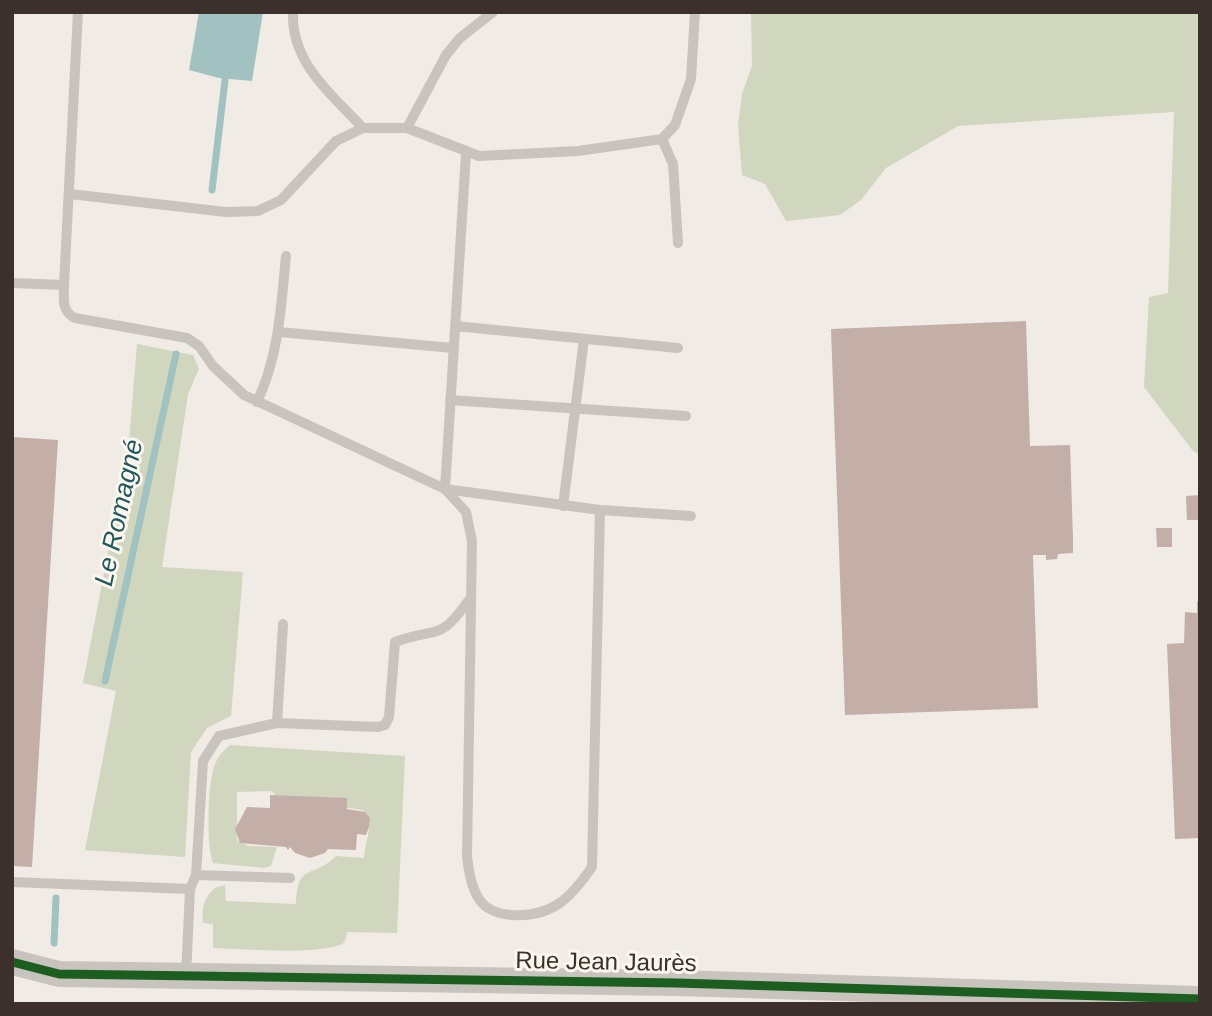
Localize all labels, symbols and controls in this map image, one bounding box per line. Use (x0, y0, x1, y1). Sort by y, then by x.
water label: Le Romagné (89, 437, 151, 589)
street label: Rue Jean Jaurès (515, 947, 697, 979)

